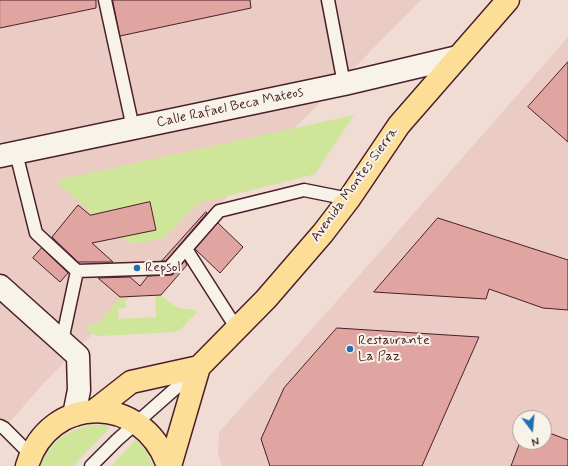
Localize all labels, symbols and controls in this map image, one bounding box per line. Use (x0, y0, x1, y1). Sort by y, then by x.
street label: Calle Rafael Beca Mateos (155, 84, 305, 132)
street label: Avenida Montes Sierra (308, 125, 402, 245)
place label: Repsol (145, 260, 181, 276)
marker: Repsol (132, 263, 142, 273)
place label: Restaurante La Paz (358, 333, 430, 366)
marker: Restaurante La Paz (345, 344, 355, 354)
north arrow (512, 410, 552, 450)
text: N (530, 433, 540, 448)

